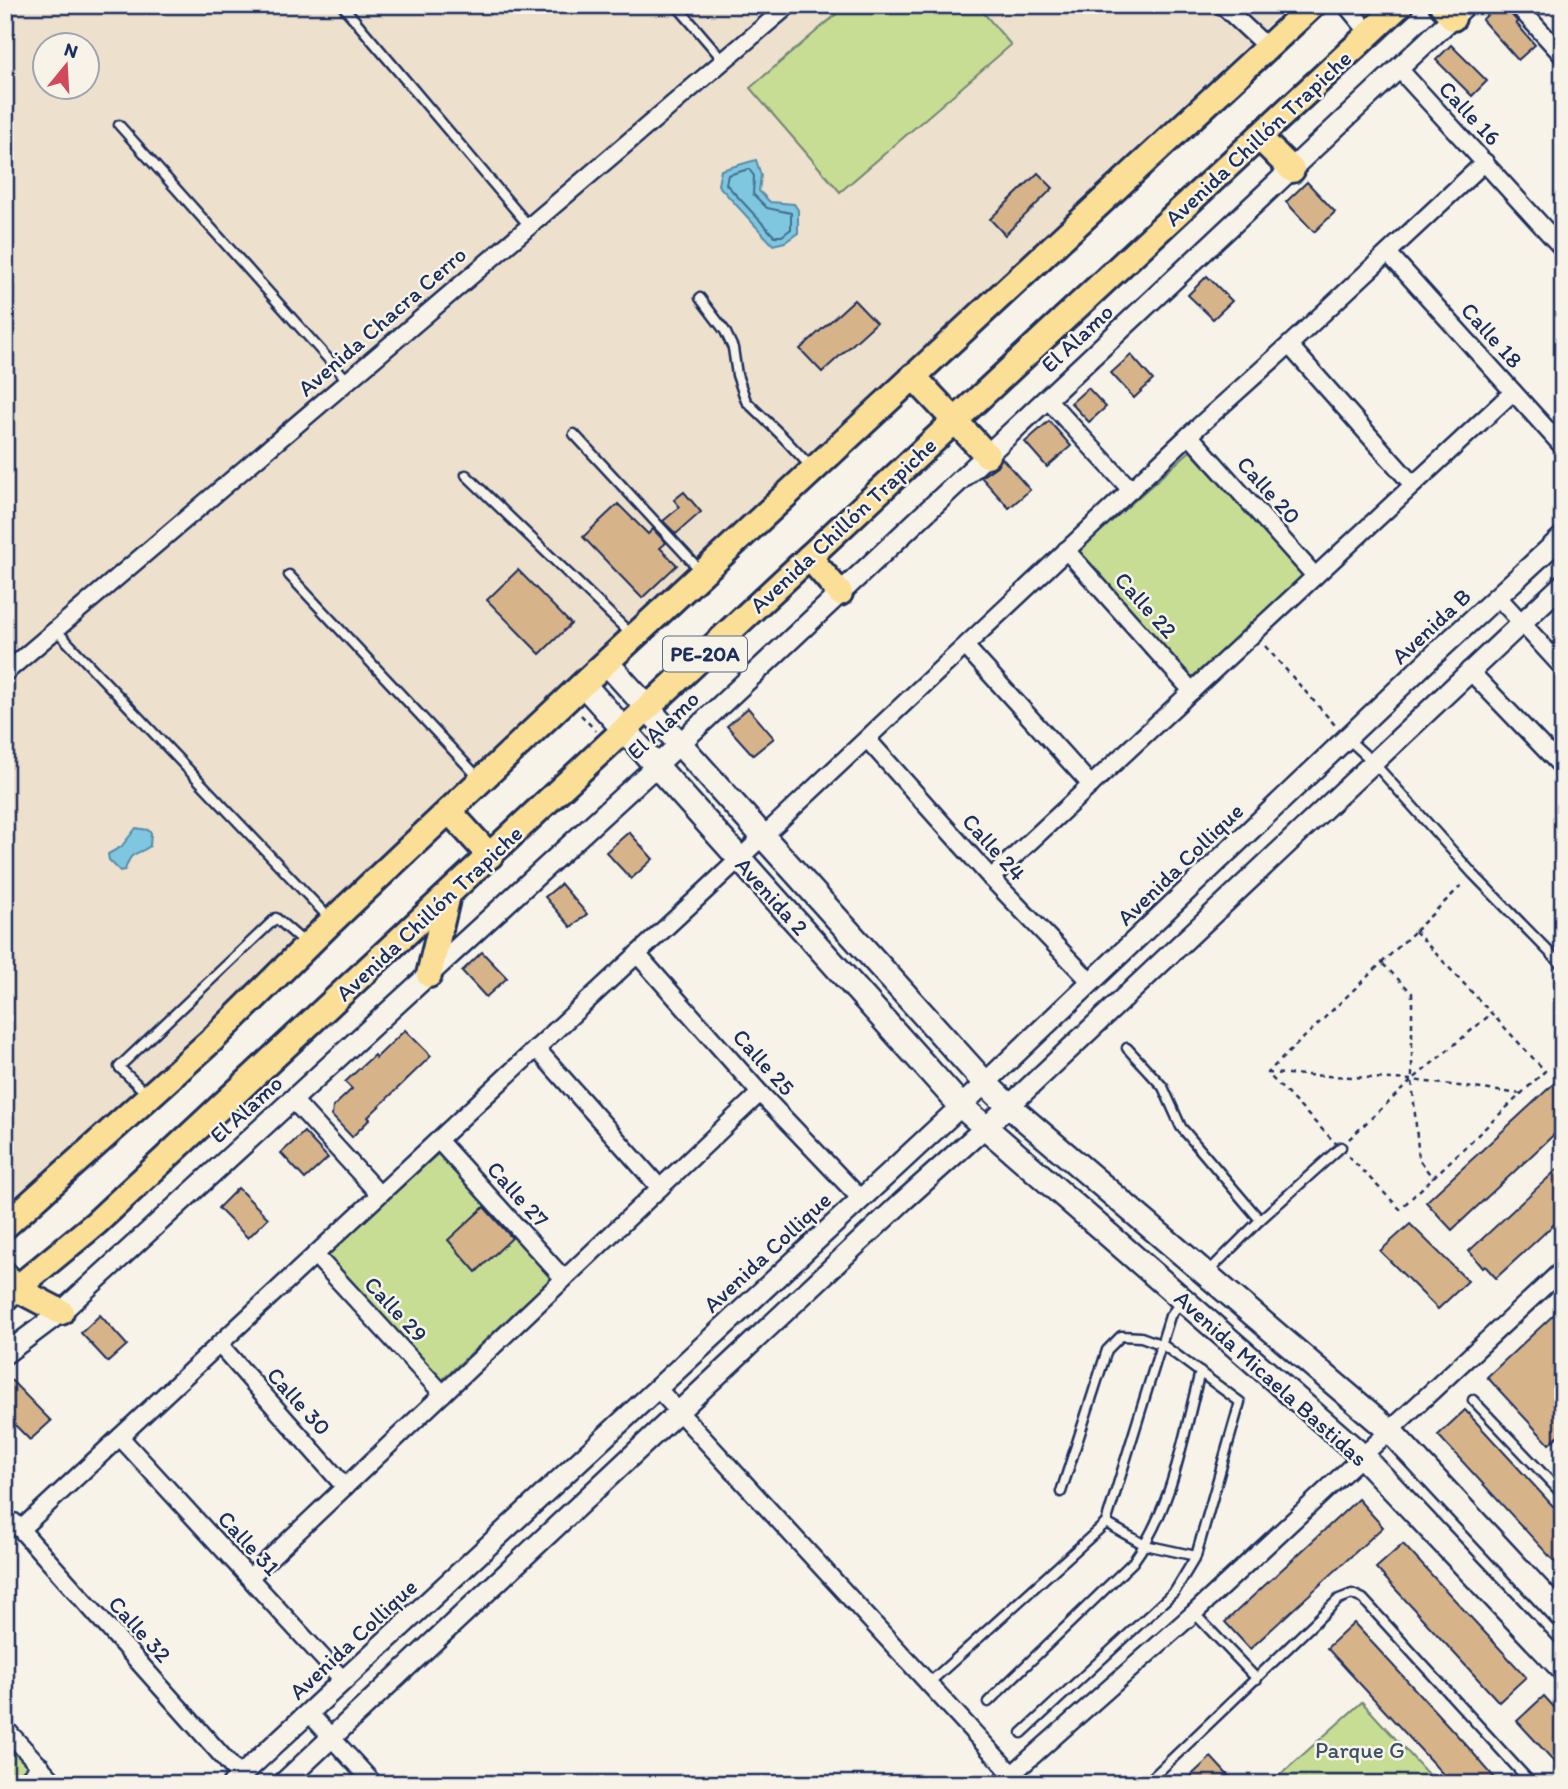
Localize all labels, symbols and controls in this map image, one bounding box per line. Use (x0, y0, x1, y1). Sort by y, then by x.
north arrow (32, 32, 102, 102)
text: N (61, 37, 81, 63)
street label: Avenida Chillón Trapiche (1159, 44, 1357, 232)
street label: Calle 16 (1433, 75, 1507, 151)
street label: Avenida Chacra Cerro (292, 240, 472, 402)
street label: Calle 18 (1455, 296, 1529, 374)
street label: El Alamo (1035, 298, 1119, 378)
street label: Avenida Chillón Trapiche (744, 431, 942, 619)
street label: Calle 20 (1231, 450, 1307, 530)
street label: Calle 22 (1109, 566, 1183, 644)
street label: Avenida B (1385, 582, 1477, 670)
road number: PE-20A (663, 636, 747, 672)
street label: El Alamo (621, 685, 705, 765)
street label: Avenida Collique (1111, 797, 1249, 931)
street label: Calle 24 (956, 807, 1032, 887)
street label: Avenida Chillón Trapiche (330, 819, 528, 1007)
street label: Avenida 2 (730, 851, 814, 941)
street label: Calle 25 (727, 1023, 801, 1101)
street label: El Alamo (204, 1069, 288, 1149)
street label: Calle 27 (481, 1155, 555, 1233)
street label: Avenida Collique (697, 1186, 837, 1318)
street label: Calle 29 (358, 1270, 434, 1348)
street label: Avenida Micaela Bastidas (1169, 1284, 1373, 1472)
street label: Calle 30 (261, 1361, 337, 1441)
street label: Calle 31 (212, 1505, 286, 1582)
street label: Avenida Collique (283, 1573, 423, 1705)
street label: Calle 32 (103, 1590, 177, 1668)
park label: Parque G (1315, 1736, 1405, 1764)

